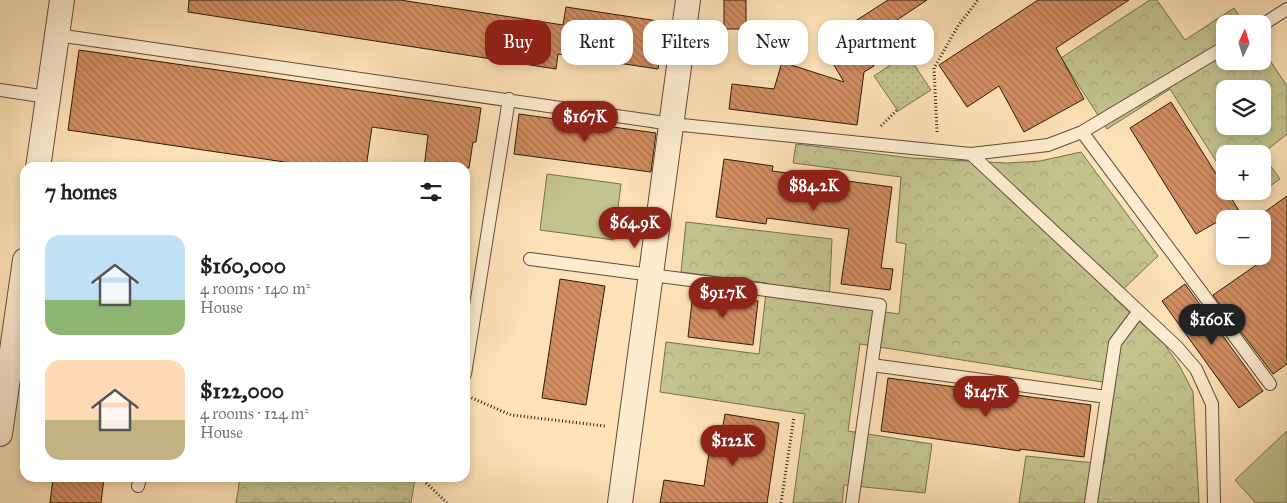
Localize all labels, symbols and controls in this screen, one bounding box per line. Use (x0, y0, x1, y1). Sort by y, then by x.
north arrow (1216, 15, 1271, 70)
map controls (1216, 15, 1271, 265)
chip: Buy (485, 20, 551, 65)
chip: Rent (561, 20, 633, 65)
chip: Filters (643, 20, 728, 65)
chip: New (738, 20, 808, 65)
chip: Apartment (818, 20, 934, 65)
button: layers (1216, 80, 1271, 135)
pin: $167K (550, 100, 620, 143)
text: $167K (563, 107, 607, 126)
button: + (1216, 145, 1271, 200)
pin: $84.2K (773, 170, 855, 212)
text: $84.2K (789, 176, 839, 195)
icon: filters (417, 178, 445, 206)
text: 7 homes (45, 179, 117, 205)
pin: $64.9K (594, 206, 676, 249)
button: − (1216, 210, 1271, 265)
text: $64.9K (610, 213, 660, 232)
text: $160,000 (200, 253, 286, 279)
icon: home (85, 255, 145, 315)
pin: $91.7K (682, 276, 764, 319)
text: 4 rooms · 140 m² (200, 279, 310, 298)
text: $91.7K (700, 283, 746, 302)
text: House (200, 298, 243, 317)
pin: $160K (1177, 304, 1247, 346)
text: $160K (1190, 310, 1234, 329)
pin: $147K (951, 376, 1021, 418)
text: $122,000 (200, 378, 284, 404)
icon: home (85, 380, 145, 440)
text: $147K (964, 382, 1008, 401)
text: 4 rooms · 124 m² (200, 404, 309, 423)
text: House (200, 423, 243, 442)
pin: $122K (698, 424, 768, 467)
text: $122K (712, 431, 755, 450)

